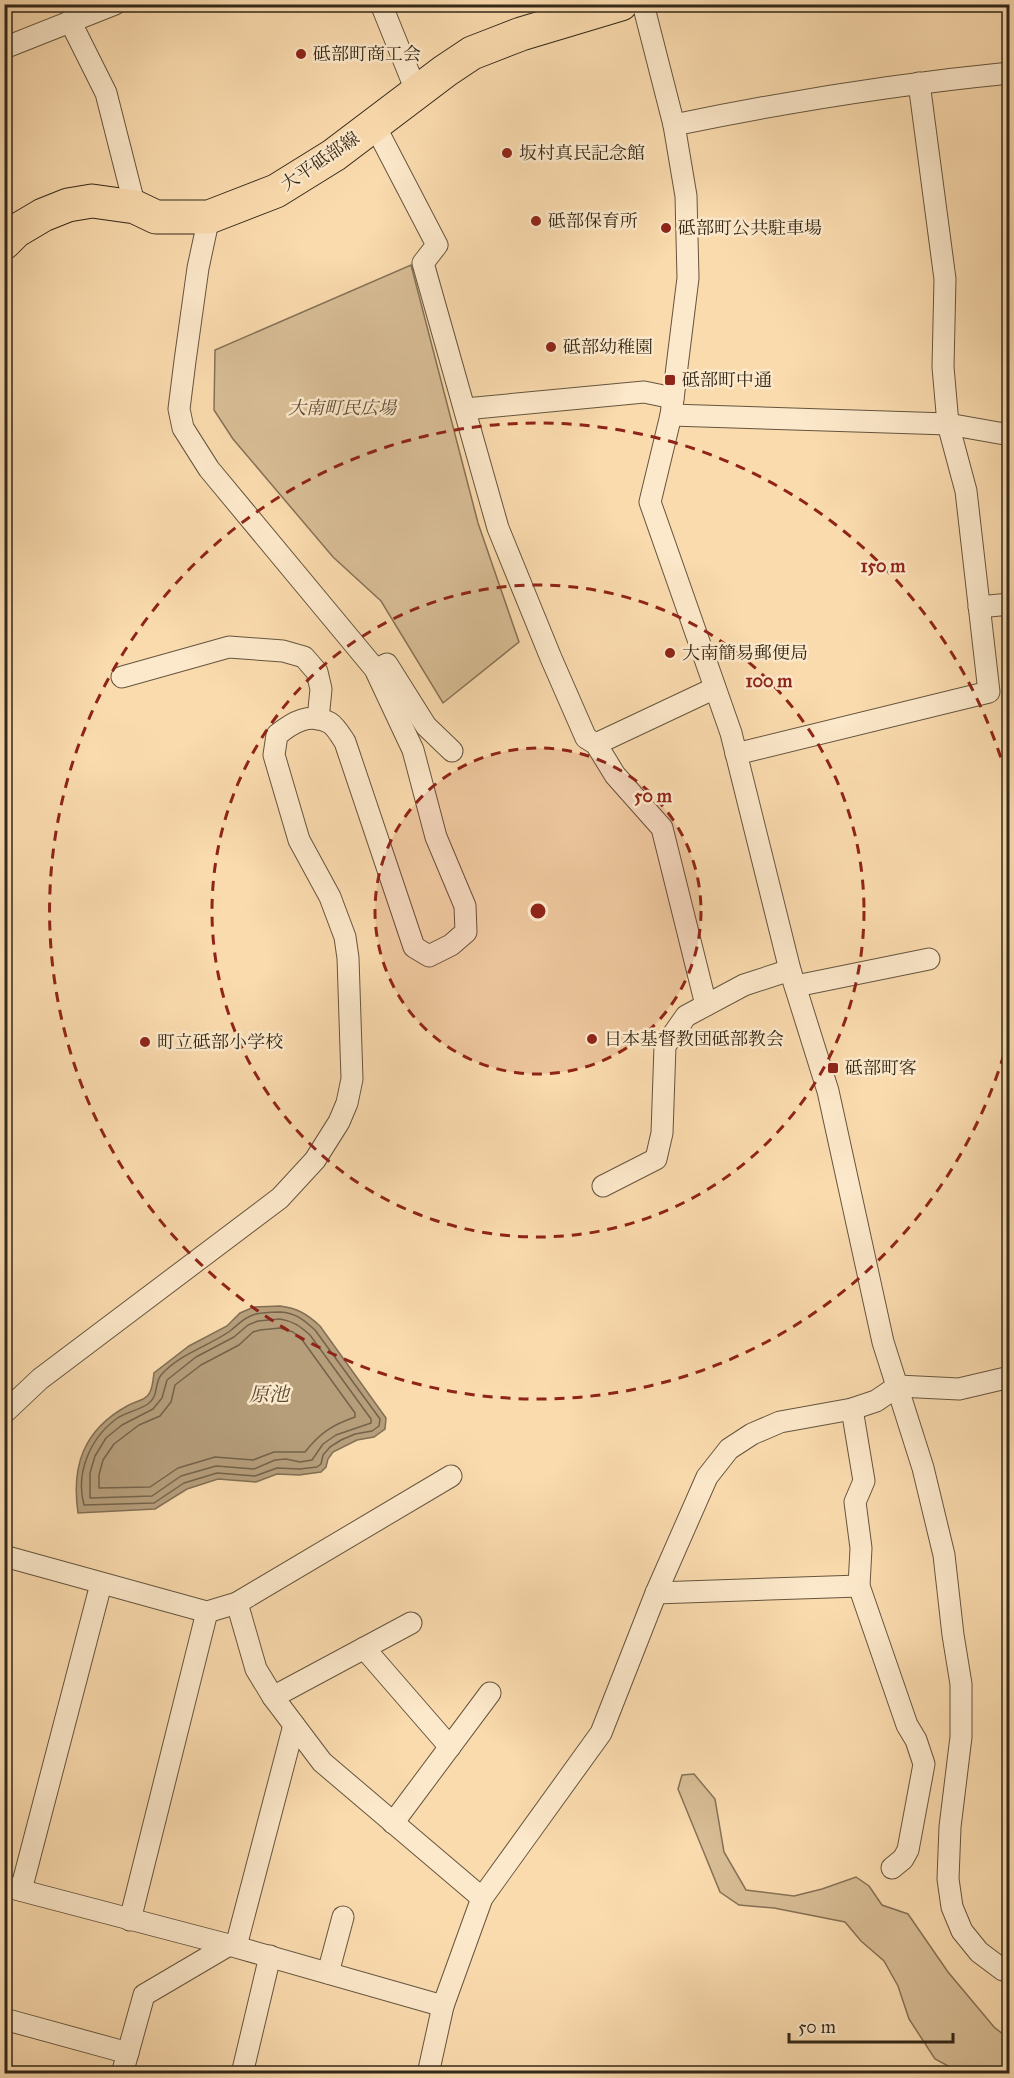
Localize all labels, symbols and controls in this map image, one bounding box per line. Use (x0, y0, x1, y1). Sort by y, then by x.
place label: 砥部町商工会 (313, 43, 421, 65)
marker: 砥部町商工会 (294, 47, 308, 61)
street label: 大平砥部線 (277, 127, 363, 195)
place label: 坂村真民記念館 (519, 142, 645, 164)
marker: 坂村真民記念館 (500, 146, 514, 160)
place label: 砥部保育所 (548, 210, 638, 232)
marker: 砥部保育所 (529, 214, 543, 228)
place label: 砥部町公共駐車場 (678, 217, 822, 239)
marker: 砥部町公共駐車場 (659, 221, 673, 235)
place label: 砥部幼稚園 (563, 336, 653, 358)
marker: 砥部幼稚園 (544, 340, 558, 354)
place label: 砥部町中通 (682, 369, 772, 391)
marker: 砥部町中通 (663, 373, 677, 387)
park label: 大南町民広場 (288, 397, 398, 419)
text: 150 m (861, 555, 906, 577)
place label: 大南簡易郵便局 (682, 642, 808, 664)
marker: 大南簡易郵便局 (663, 646, 677, 660)
text: 100 m (746, 670, 793, 692)
text: 50 m (634, 785, 673, 807)
centre of rings (528, 901, 548, 921)
place label: 日本基督教団砥部教会 (604, 1028, 784, 1050)
place label: 町立砥部小学校 (157, 1031, 283, 1053)
marker: 日本基督教団砥部教会 (585, 1032, 599, 1046)
marker: 町立砥部小学校 (138, 1035, 152, 1049)
place label: 砥部町客 (845, 1057, 917, 1079)
marker: 砥部町客 (826, 1061, 840, 1075)
water label: 原池 (249, 1382, 291, 1406)
scale bar (789, 2006, 952, 2044)
text: 50 m (798, 2016, 836, 2038)

